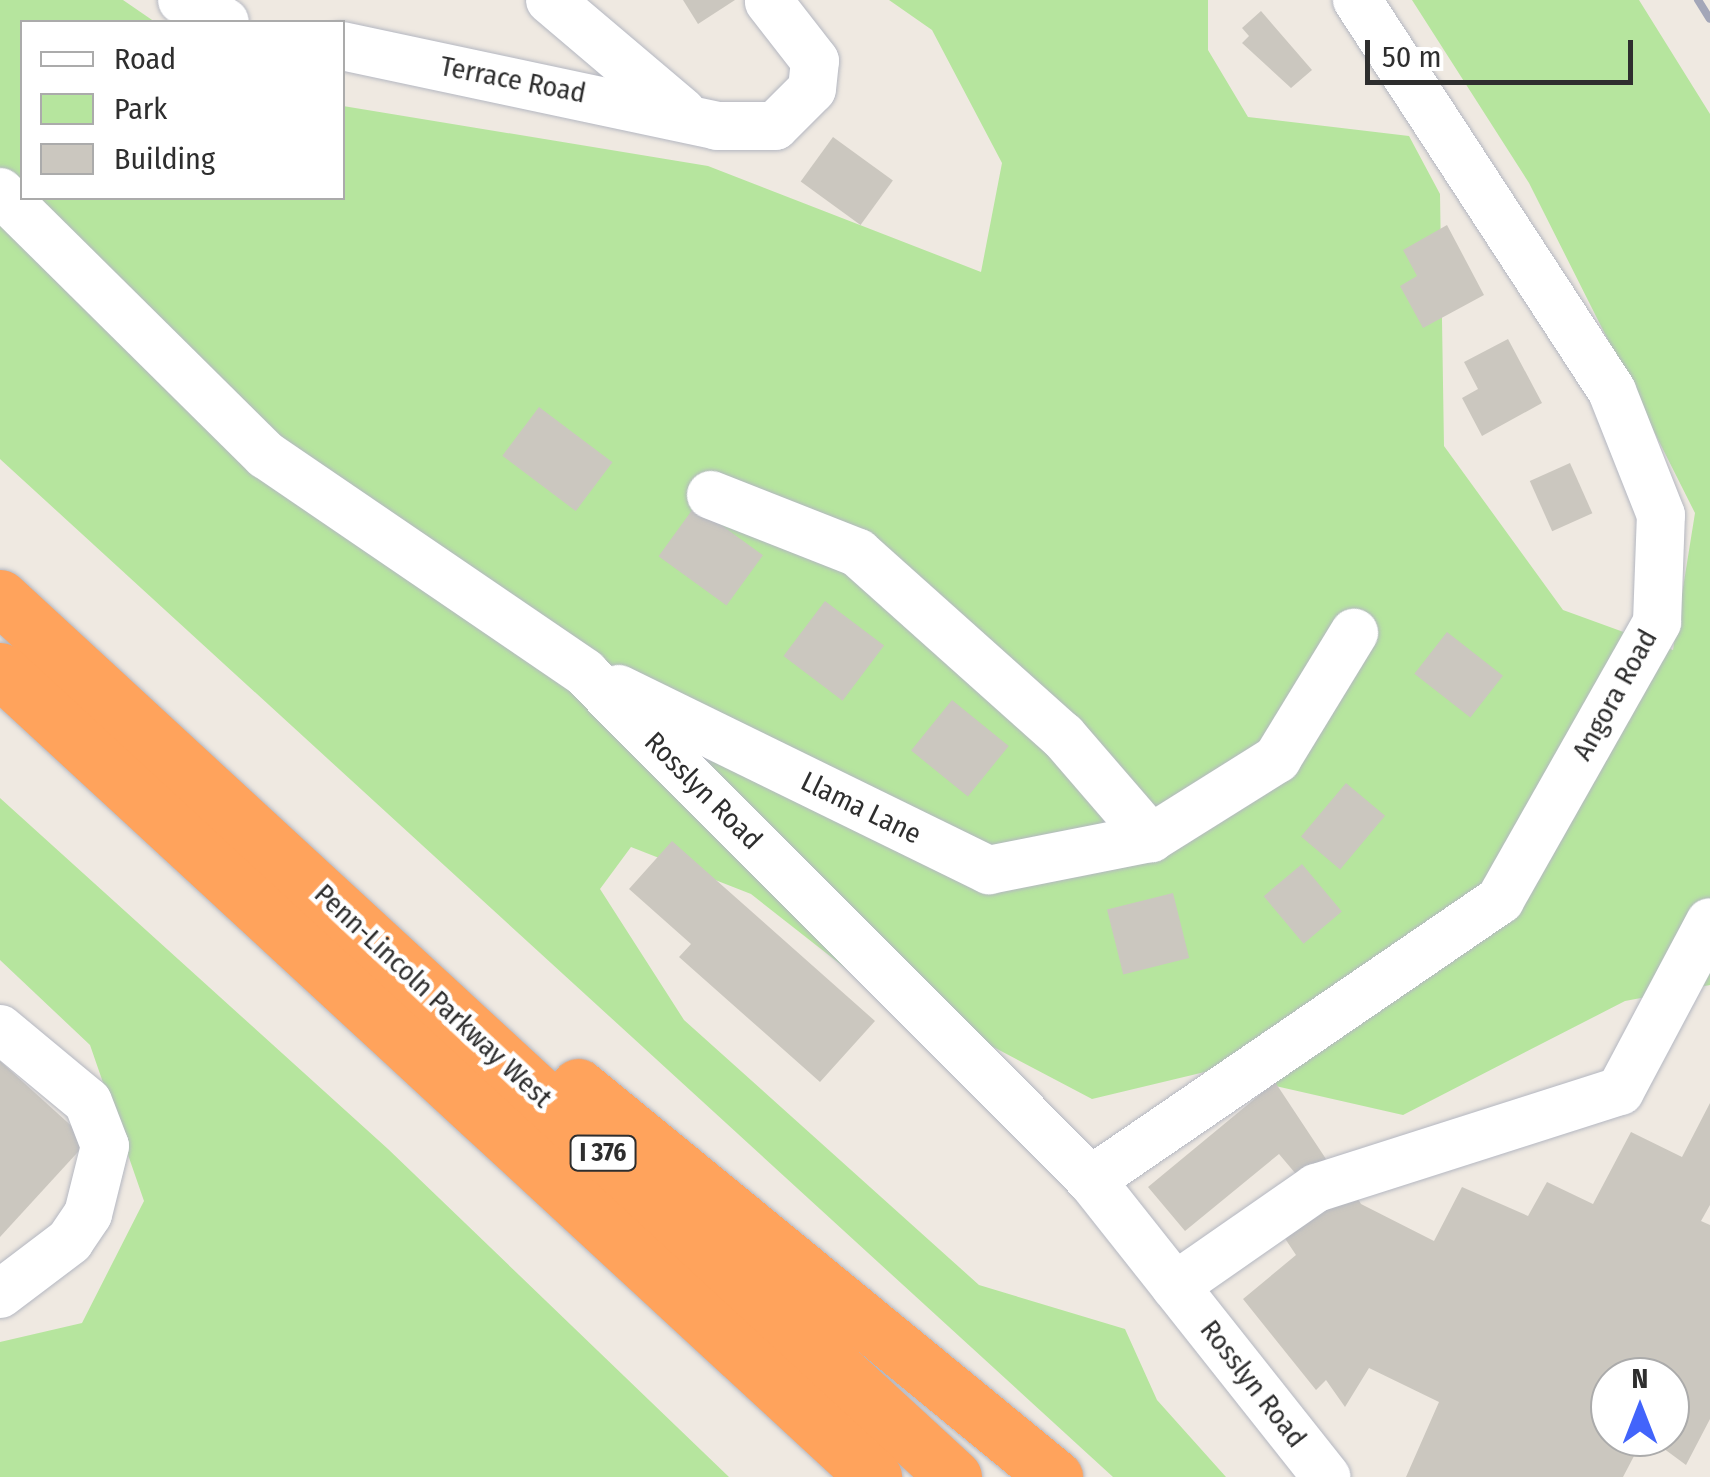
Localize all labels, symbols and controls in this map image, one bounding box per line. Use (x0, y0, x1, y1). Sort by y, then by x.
legend (20, 20, 345, 200)
scale bar (1370, 20, 1638, 82)
text: 50 m (1382, 39, 1442, 75)
text: Road (114, 41, 176, 77)
street label: Terrace Road (437, 49, 589, 111)
text: Park (114, 91, 167, 127)
text: Building (114, 141, 215, 177)
street label: Angora Road (1565, 624, 1665, 766)
street label: Rosslyn Road (637, 725, 769, 857)
street label: Llama Lane (795, 765, 927, 851)
street label: Penn-Lincoln Parkway West (307, 877, 559, 1115)
road number: I 376 (568, 1133, 638, 1173)
street label: Rosslyn Road (1193, 1314, 1313, 1454)
north arrow (1590, 1357, 1690, 1457)
text: N (1632, 1362, 1648, 1395)

